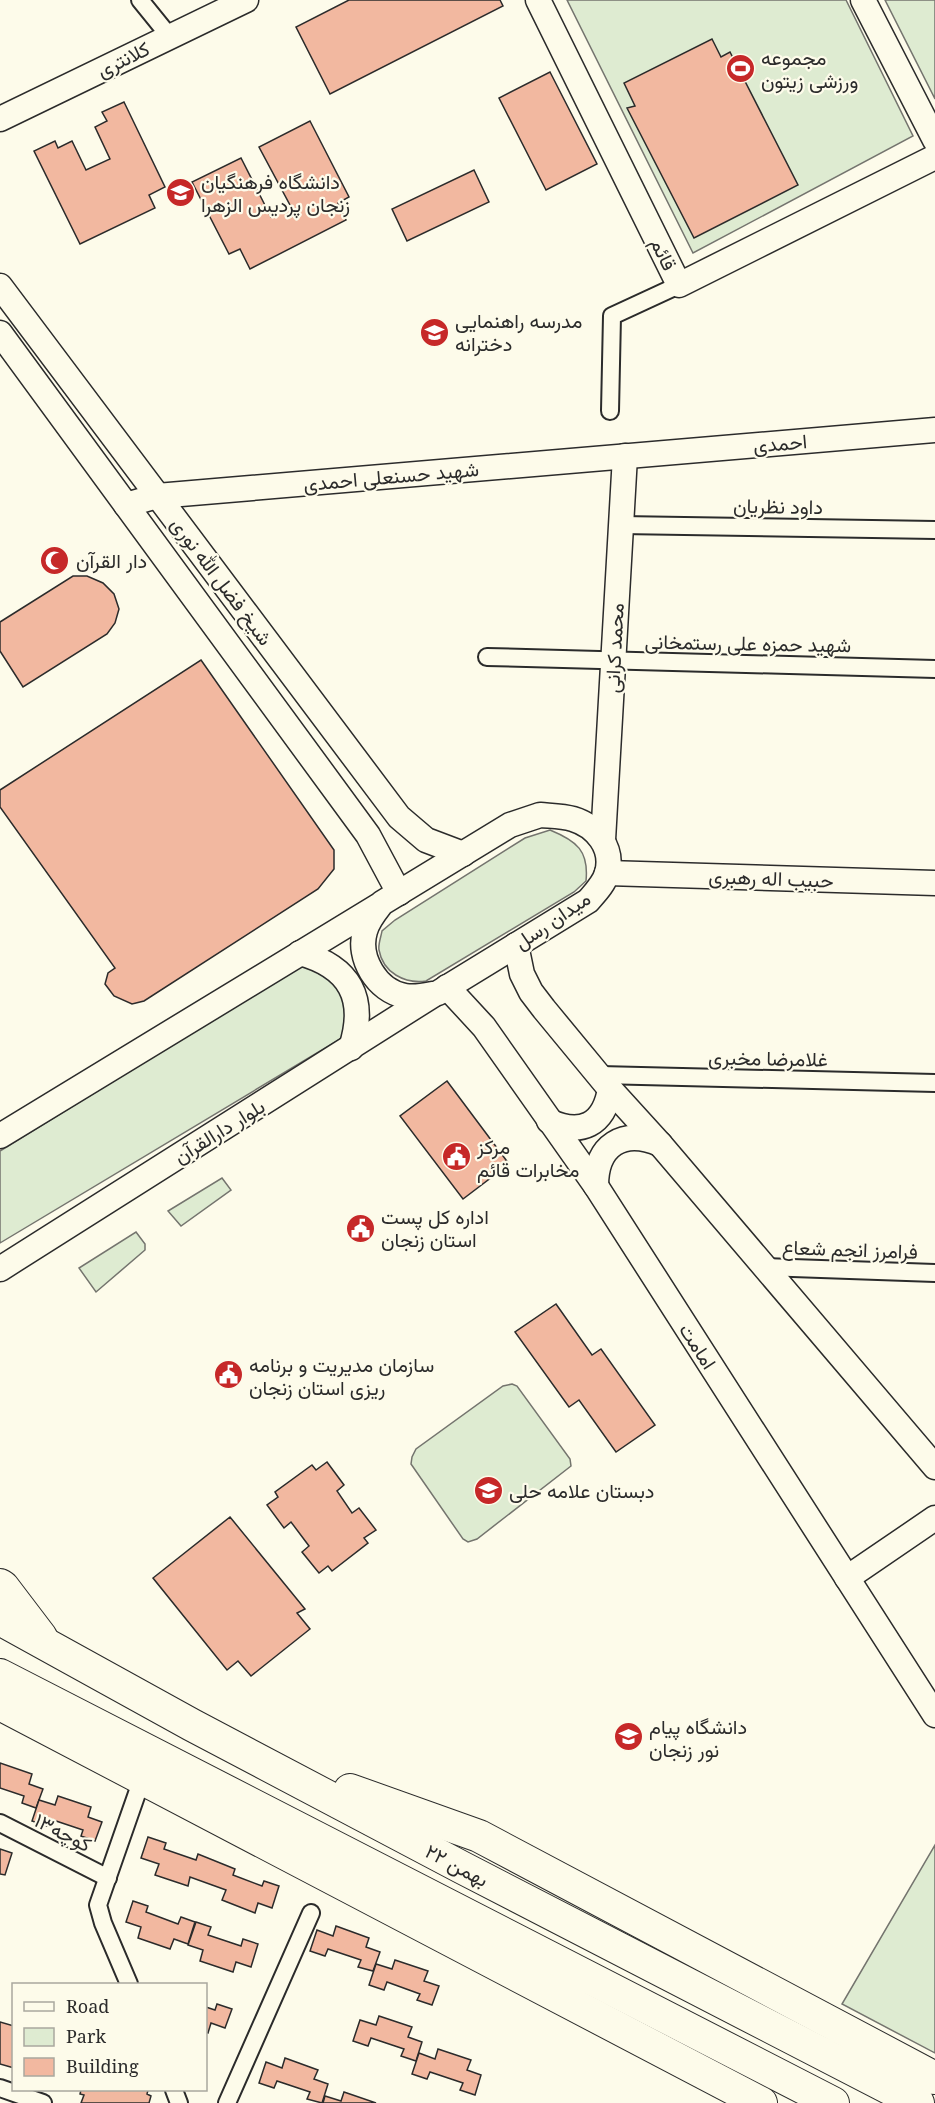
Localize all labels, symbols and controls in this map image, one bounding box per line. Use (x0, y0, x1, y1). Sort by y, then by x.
street label: کلانتری (92, 35, 154, 83)
place label: مجموعه ورزشی زیتون (761, 44, 858, 94)
sports icon: مجموعه ورزشی زیتون (724, 52, 756, 84)
place label: دانشگاه فرهنگیان زنجان پردیس الزهرا (201, 168, 350, 219)
school or university icon: دانشگاه فرهنگیان زنجان پردیس الزهرا (164, 177, 196, 209)
street label: قائم (645, 233, 683, 275)
place label: مدرسه راهنمایی دخترانه (455, 307, 582, 357)
school or university icon: مدرسه راهنمایی دخترانه (418, 316, 450, 348)
street label: احمدی (752, 427, 808, 459)
street label: شهید حسنعلی احمدی (302, 455, 480, 497)
street label: داود نظریان (733, 492, 823, 520)
street label: شیخ فضل الله نوری (164, 511, 279, 651)
mosque icon: دار القرآن (39, 544, 71, 576)
place label: دار القرآن (76, 547, 147, 574)
street label: محمد کرانی (598, 602, 630, 694)
street label: شهید حمزه علی رستمخانی (644, 628, 852, 658)
street label: حبیب اله رهبری (708, 862, 834, 894)
street label: میدان رسل (509, 885, 595, 955)
street label: غلامرضا مخبری (708, 1043, 828, 1073)
street label: بلوار دارالقرآن (168, 1092, 270, 1170)
place label: مرکز مخابرات قائم (476, 1133, 579, 1183)
public building icon: مرکز مخابرات قائم (440, 1141, 472, 1173)
place label: اداره کل پست استان زنجان (381, 1203, 489, 1253)
public building icon: اداره کل پست استان زنجان (344, 1212, 376, 1244)
street label: فرامرز انجم شعاع (782, 1233, 918, 1266)
street label: امامت (673, 1318, 723, 1374)
place label: سازمان مدیریت و برنامه ریزی استان زنجان (249, 1351, 434, 1401)
public building icon: سازمان مدیریت و برنامه ریزی استان زنجان (212, 1359, 244, 1391)
school or university icon: دبستان علامه حلی (472, 1474, 504, 1506)
place label: دبستان علامه حلی (509, 1477, 654, 1504)
place label: دانشگاه پیام نور زنجان (649, 1713, 747, 1763)
school or university icon: دانشگاه پیام نور زنجان (612, 1721, 644, 1753)
street label: کوچه۱۳ (29, 1806, 96, 1859)
street label: ۲۲ بهمن (421, 1837, 493, 1893)
legend (12, 1983, 207, 2091)
text: Road (66, 1994, 109, 2018)
text: Park (66, 2024, 106, 2048)
text: Building (66, 2054, 139, 2078)

